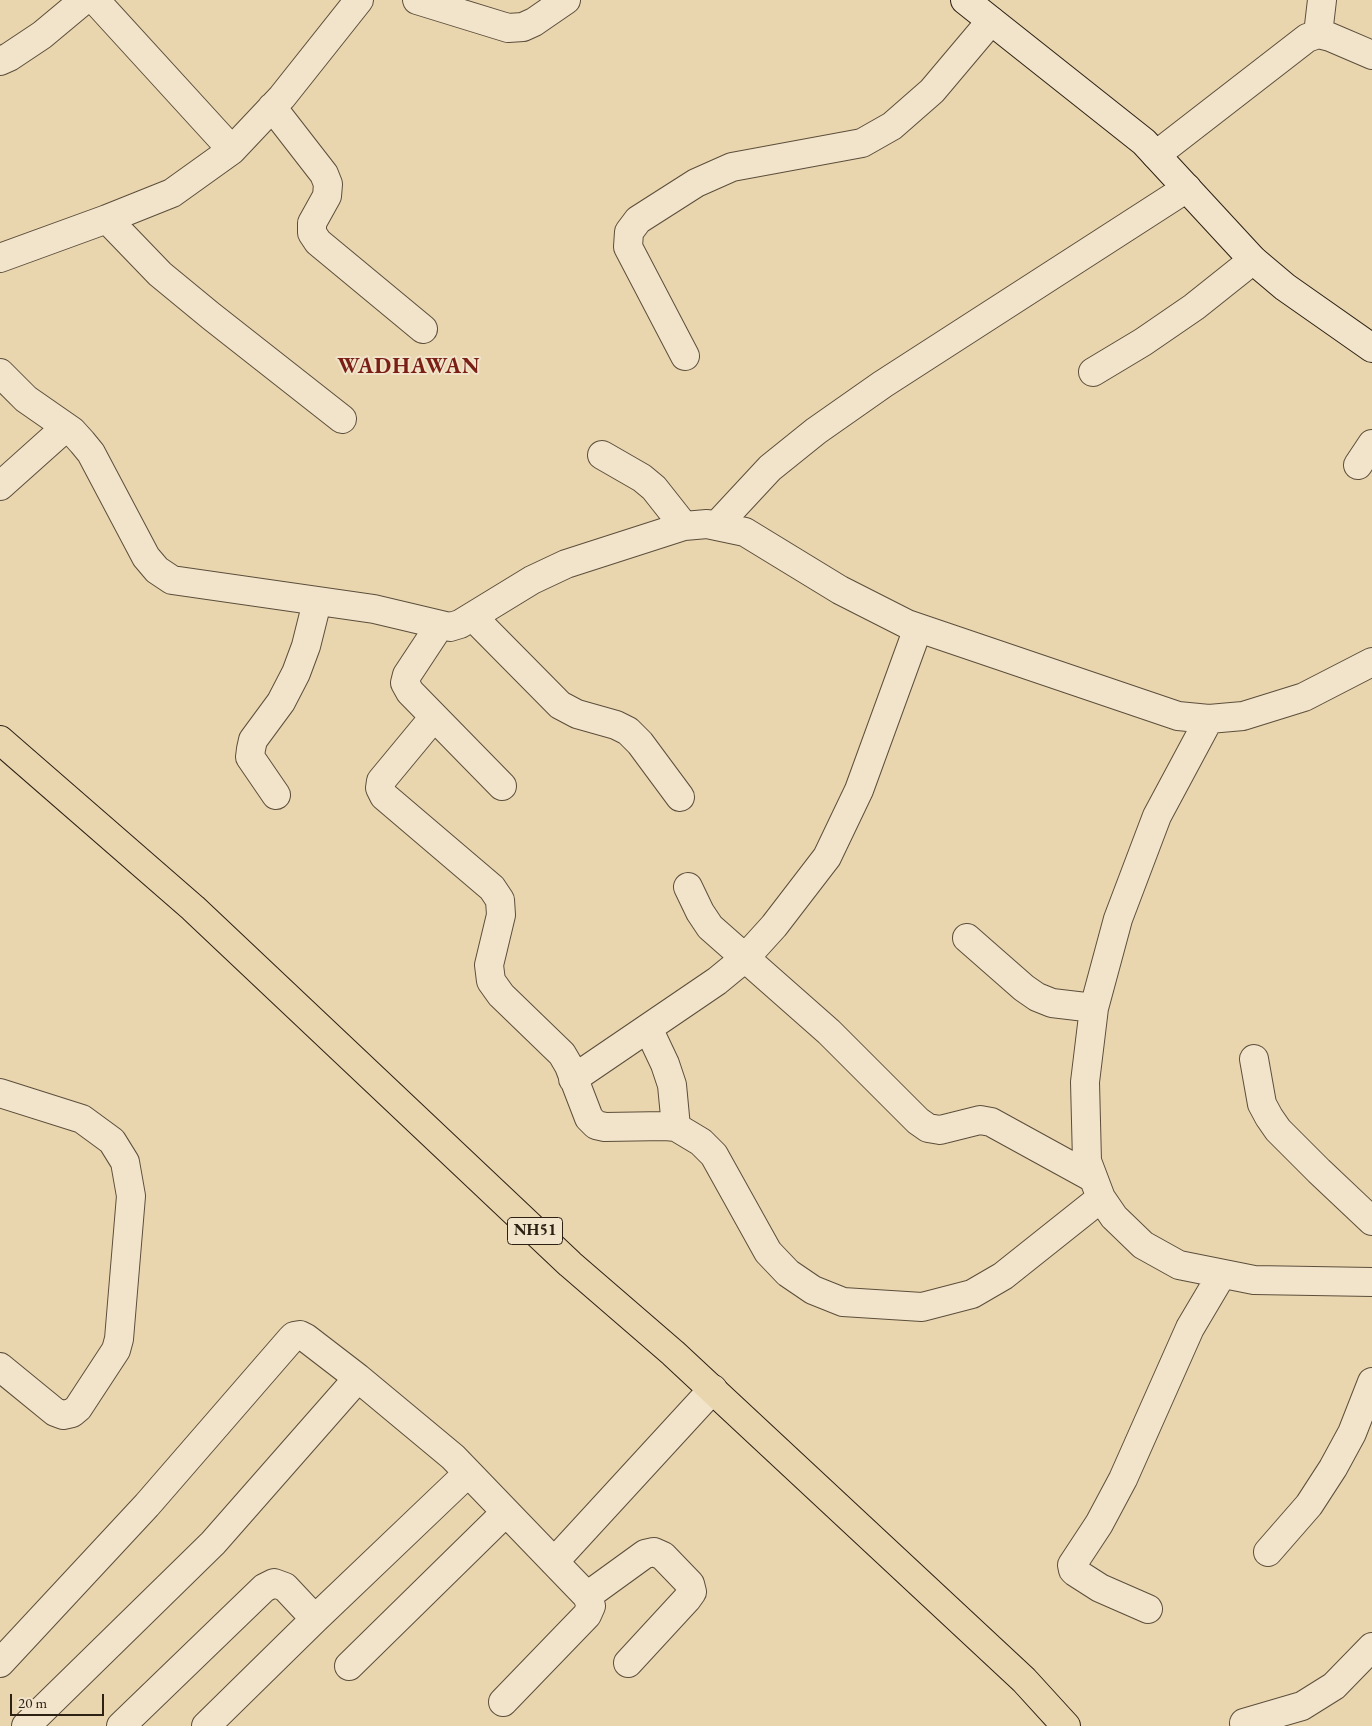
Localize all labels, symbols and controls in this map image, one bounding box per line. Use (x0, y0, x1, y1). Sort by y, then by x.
district label: WADHAWAN (336, 354, 482, 380)
road number: NH51 (508, 1218, 562, 1244)
scale bar (12, 1684, 106, 1716)
text: 20 m (18, 1693, 47, 1712)

